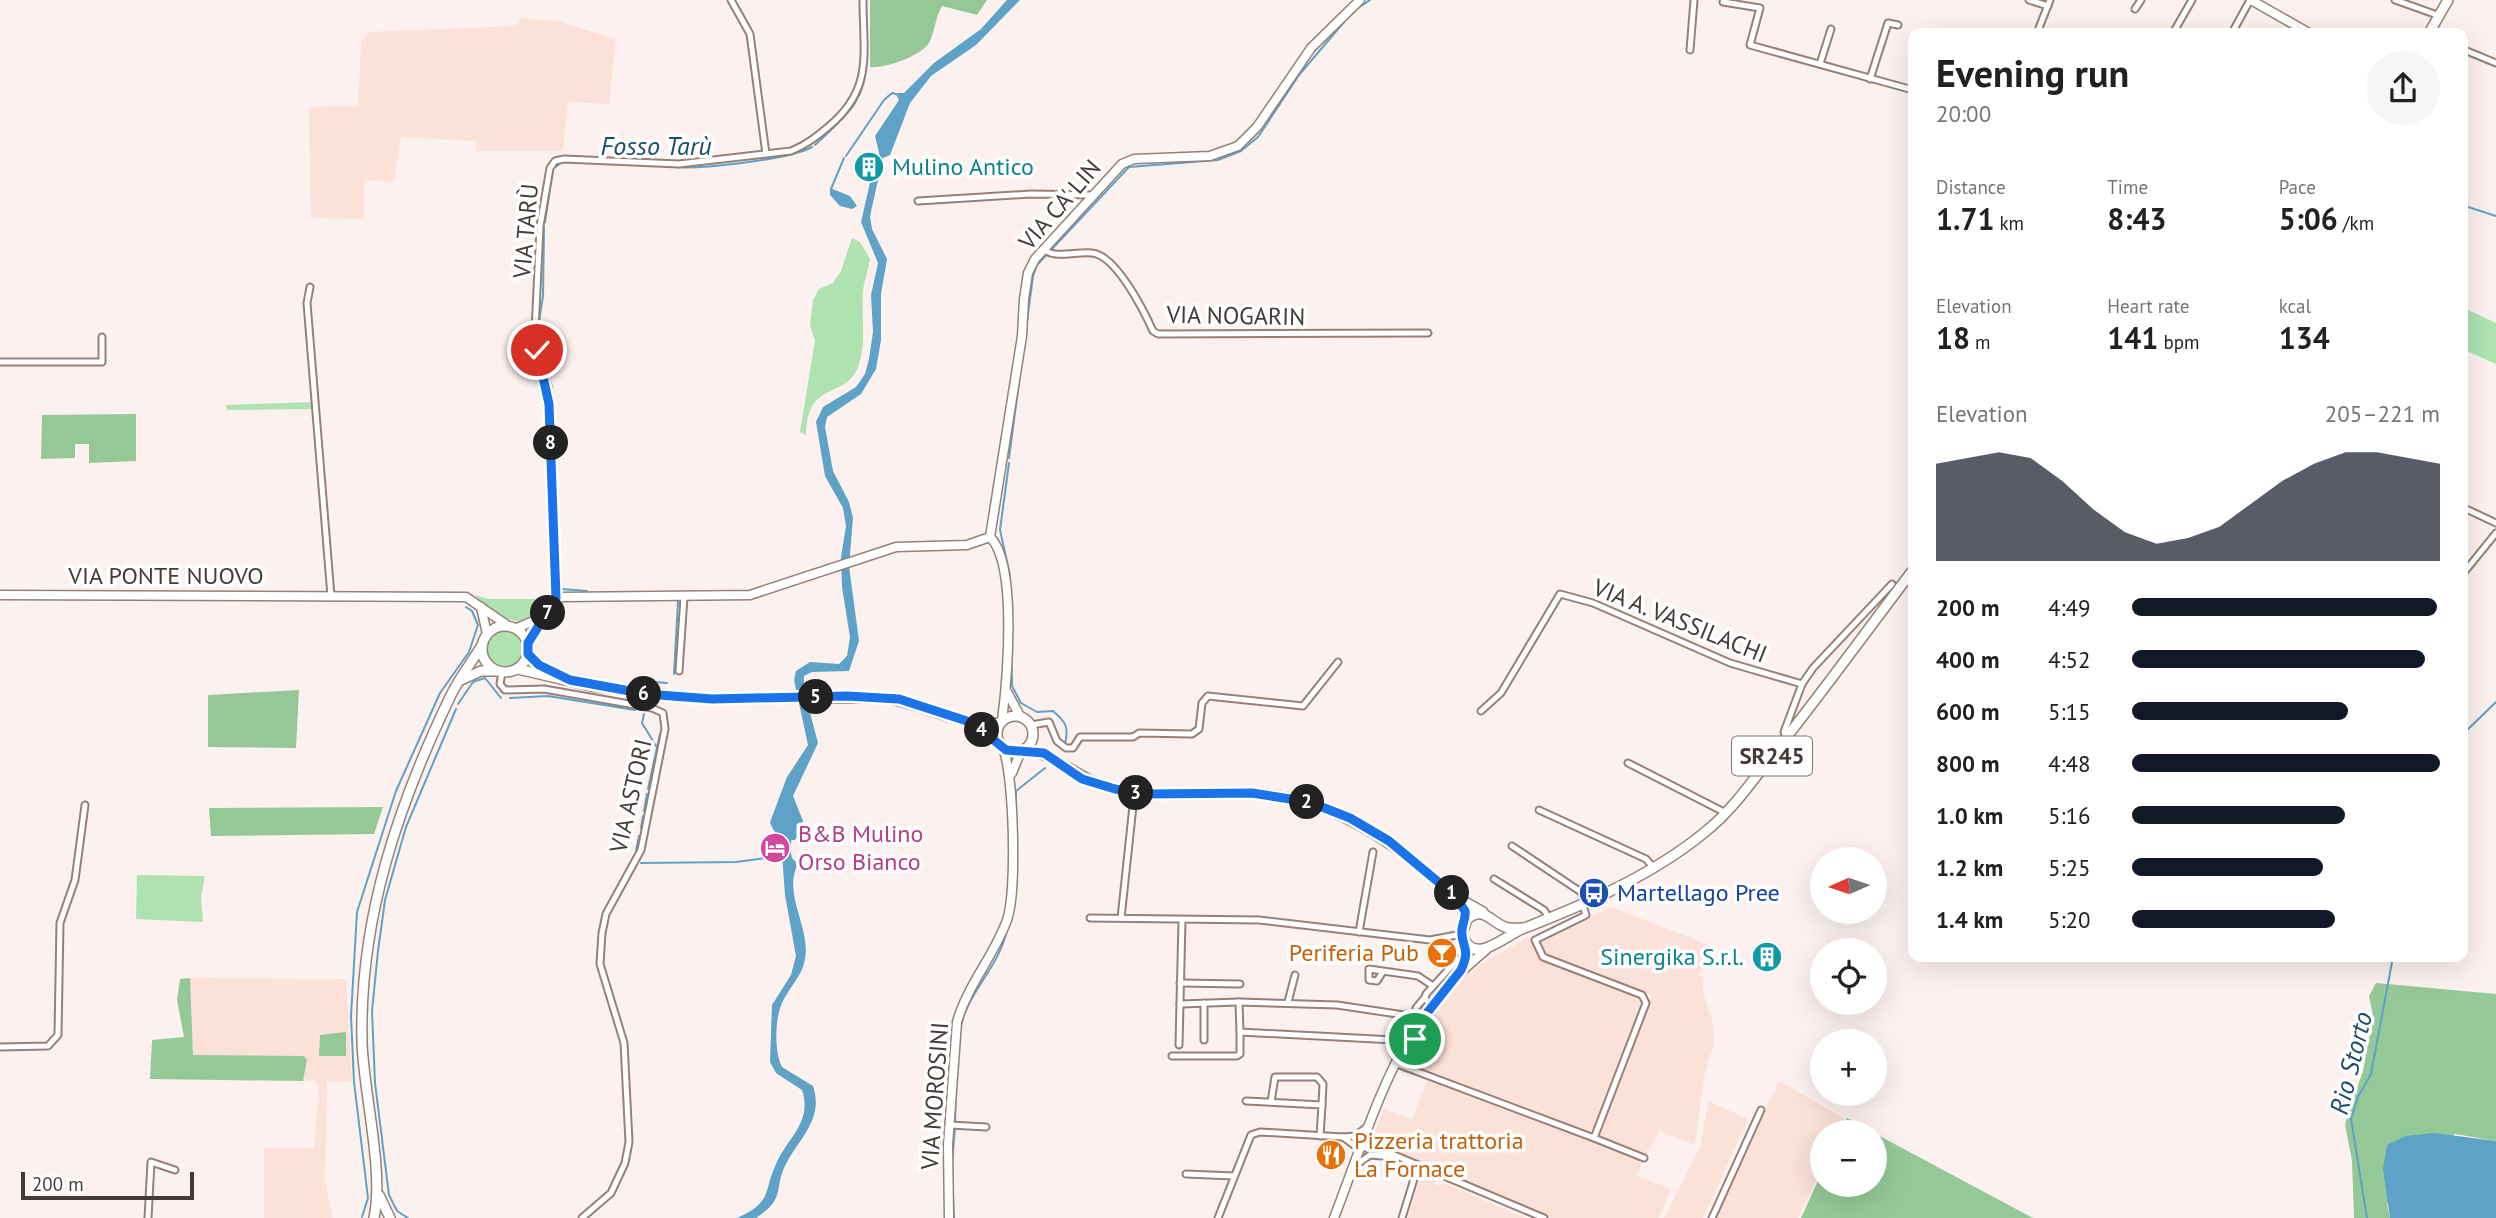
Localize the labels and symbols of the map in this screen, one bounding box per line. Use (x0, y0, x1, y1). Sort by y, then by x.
water label: Fosso Tarù (601, 129, 711, 162)
building icon: Mulino Antico (852, 150, 886, 184)
place label: Mulino Antico (892, 151, 1034, 182)
street label: VIA CA' LIN (1011, 153, 1107, 257)
street label: VIA TARÙ (506, 182, 545, 281)
street label: VIA NOGARIN (1165, 299, 1306, 332)
pin (507, 320, 567, 380)
pin: 8 (534, 426, 568, 460)
street label: VIA PONTE NUOVO (67, 560, 264, 591)
street label: VIA A. VASSILACHI (1588, 571, 1772, 670)
pin: 7 (530, 596, 566, 630)
pin: 6 (626, 676, 662, 712)
pin: 5 (798, 680, 834, 714)
pin: 4 (964, 712, 1000, 748)
street label: VIA ASTORI (602, 736, 659, 857)
road number: SR245 (1732, 736, 1812, 776)
pin: 3 (1118, 776, 1154, 810)
pin: 2 (1290, 784, 1324, 820)
place label: B&B Mulino Orso Bianco (798, 818, 923, 877)
hotel icon: B&B Mulino Orso Bianco (758, 831, 792, 865)
north arrow (1810, 847, 1886, 924)
pin: 1 (1434, 876, 1470, 910)
bus stop icon: Martellago Pree (1577, 876, 1611, 910)
place label: Martellago Pree (1617, 877, 1780, 908)
bar icon: Periferia Pub (1425, 936, 1459, 970)
place label: Periferia Pub (1289, 937, 1419, 968)
building icon: Sinergika S.r.l. (1750, 940, 1784, 974)
place label: Sinergika S.r.l. (1600, 941, 1744, 972)
water label: Rio Storto (2322, 1008, 2379, 1118)
pin (1385, 1009, 1445, 1069)
street label: VIA MOROSINI (914, 1021, 955, 1172)
place label: Pizzeria trattoria La Fornace (1354, 1125, 1524, 1184)
restaurant icon: Pizzeria trattoria La Fornace (1314, 1138, 1348, 1172)
scale bar (21, 1169, 194, 1201)

